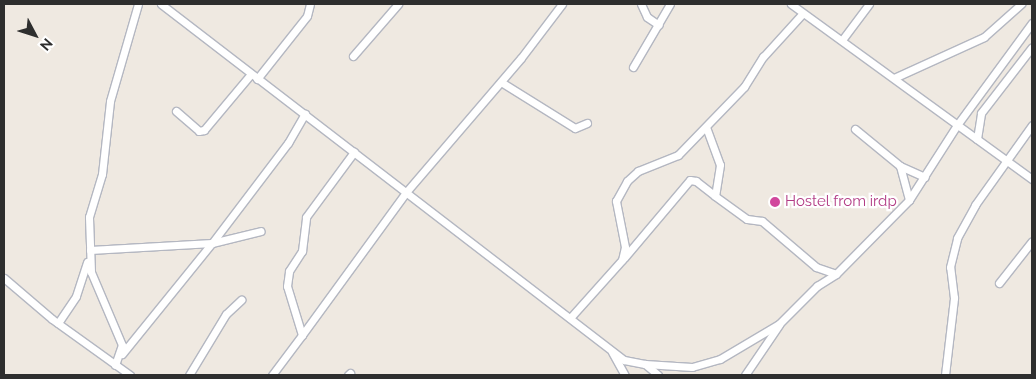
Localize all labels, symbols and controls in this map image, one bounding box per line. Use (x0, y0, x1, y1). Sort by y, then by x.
north arrow (10, 10, 60, 60)
text: N (37, 35, 56, 54)
place label: Hostel from irdp (785, 193, 897, 211)
marker: Hostel from irdp (769, 196, 781, 208)

